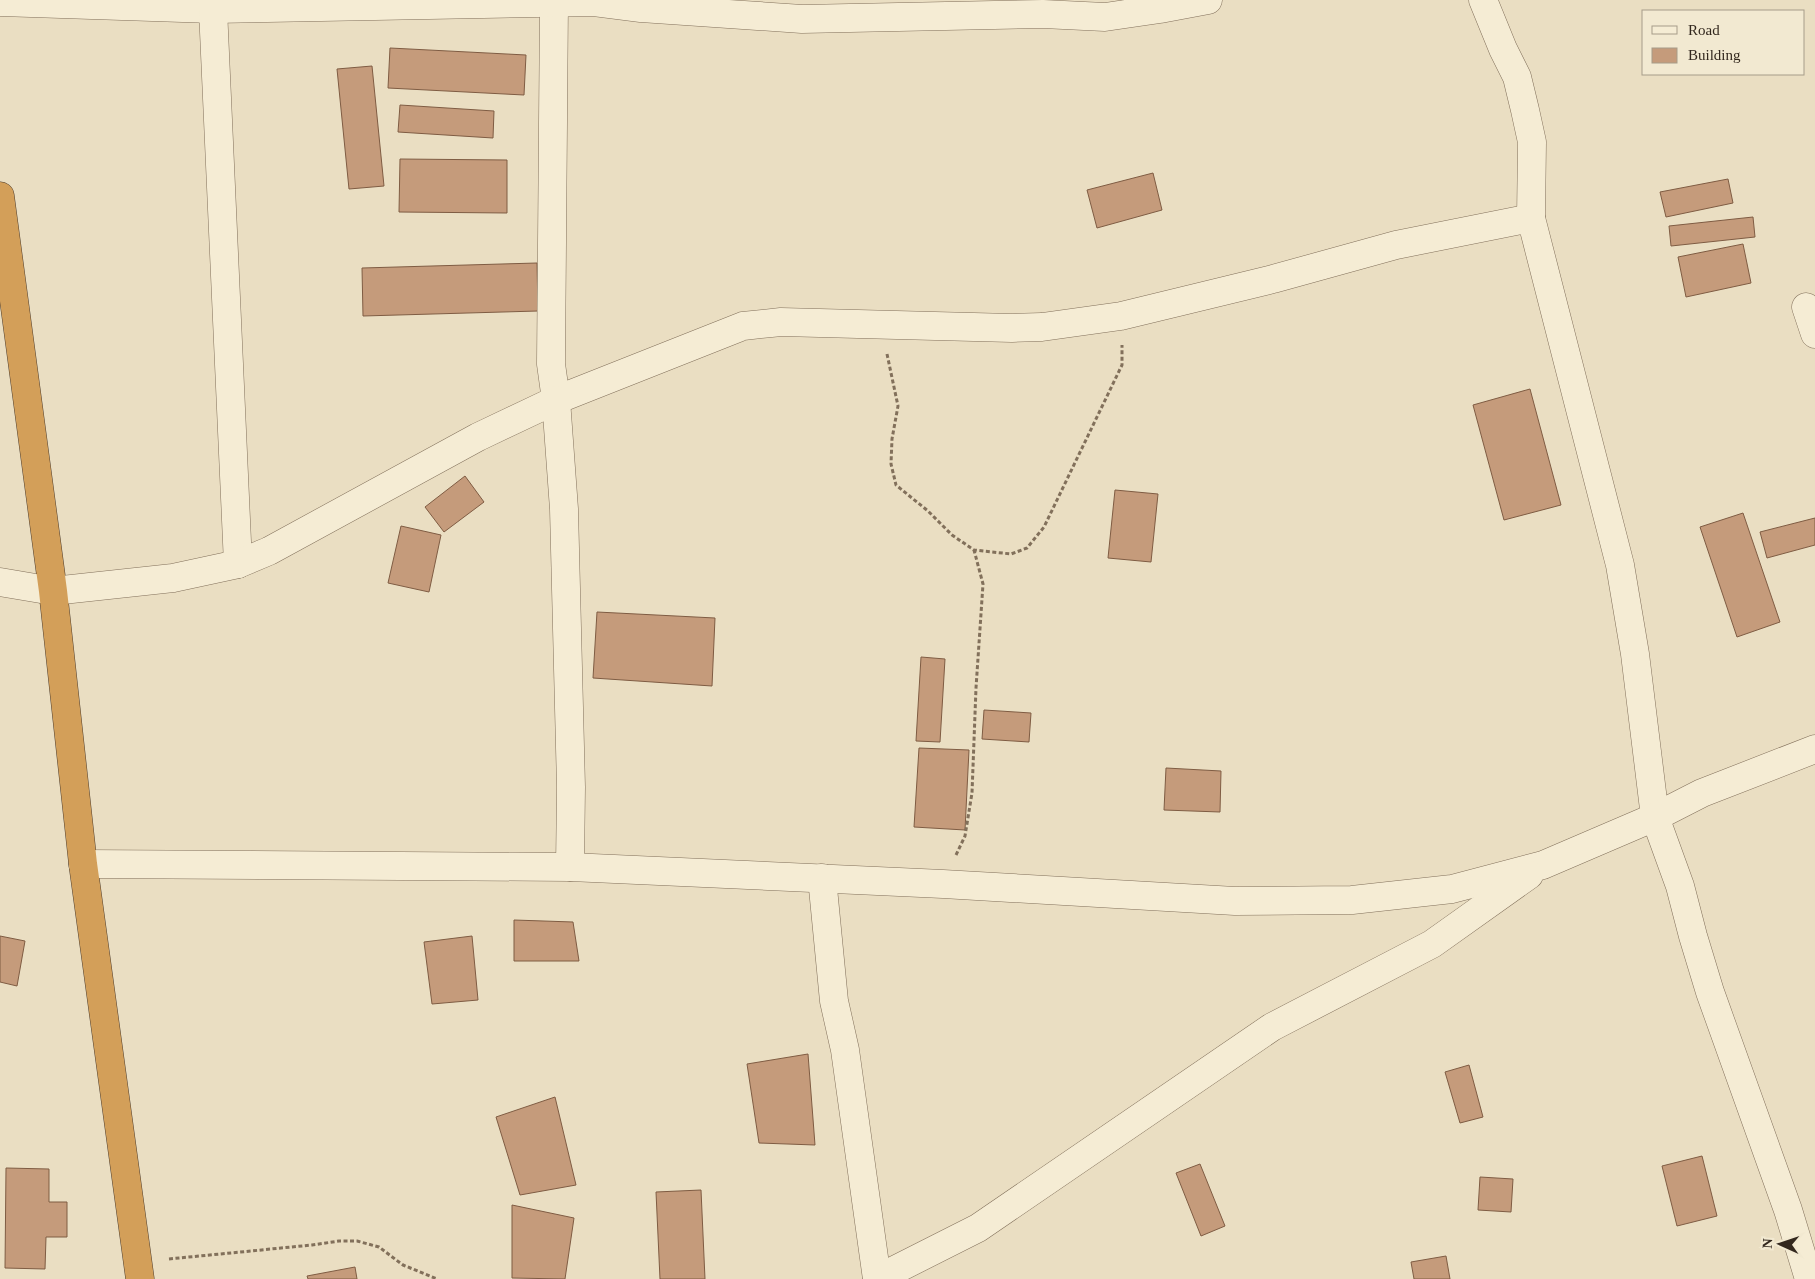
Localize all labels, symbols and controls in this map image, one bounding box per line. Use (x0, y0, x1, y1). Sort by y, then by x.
legend (1642, 10, 1805, 75)
text: Road (1688, 22, 1720, 38)
text: Building (1688, 47, 1741, 63)
north arrow (1755, 1219, 1805, 1269)
text: N (1760, 1238, 1775, 1249)

